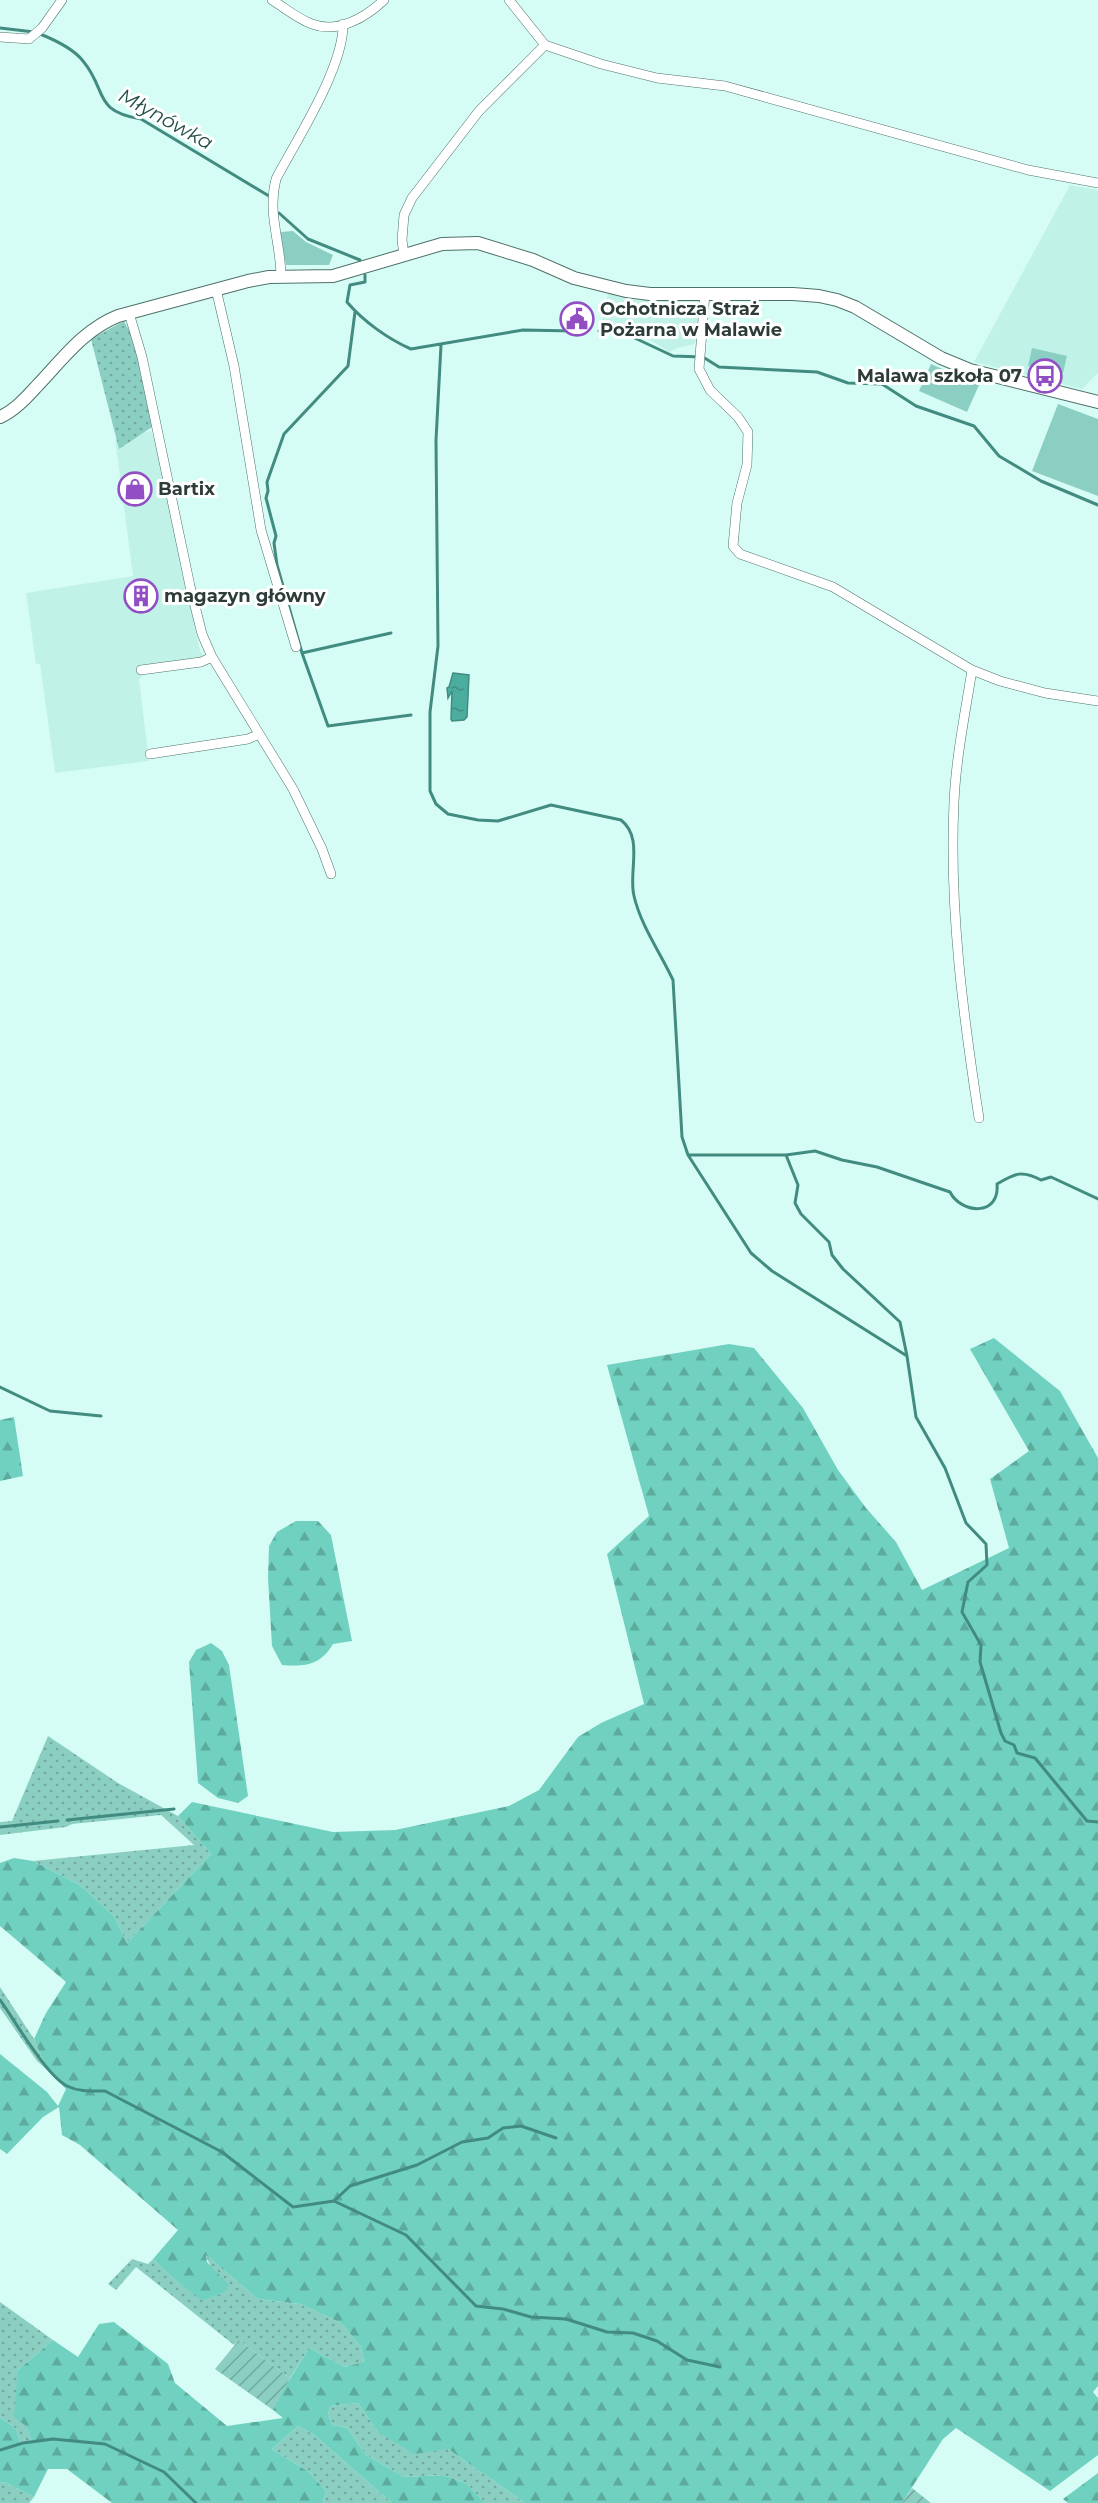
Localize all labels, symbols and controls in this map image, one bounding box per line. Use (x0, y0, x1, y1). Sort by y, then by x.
water label: Młynówka (115, 83, 217, 155)
place label: Ochotnicza Straż Pożarna w Malawie (600, 298, 782, 341)
public building icon: Ochotnicza Straż Pożarna w Malawie (559, 301, 595, 337)
bus stop icon: Malawa szkoła 07 (1027, 358, 1063, 394)
place label: Malawa szkoła 07 (857, 365, 1022, 387)
shop icon: Bartix (117, 471, 153, 507)
place label: Bartix (158, 478, 215, 500)
building icon: magazyn główny (123, 578, 159, 614)
place label: magazyn główny (164, 585, 326, 607)

